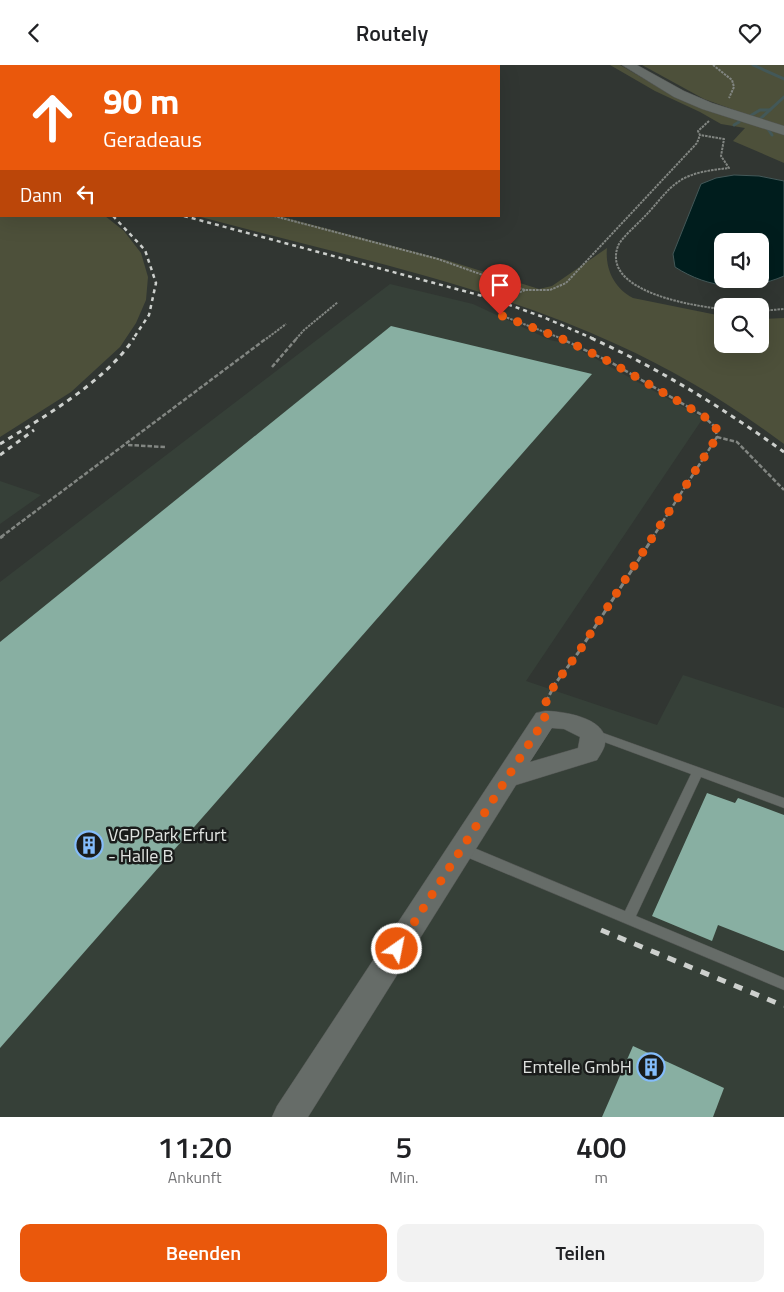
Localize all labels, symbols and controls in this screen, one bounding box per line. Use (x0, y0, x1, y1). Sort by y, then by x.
text: Routely (356, 16, 428, 50)
icon: back (20, 19, 48, 47)
icon: heart (736, 19, 764, 47)
text: 90 m (103, 74, 179, 128)
icon: ahead (20, 85, 85, 150)
text: Geradeaus (103, 122, 202, 156)
text: Dann (20, 180, 62, 209)
icon: left (72, 180, 100, 208)
map controls (714, 233, 769, 353)
button: sound (714, 233, 769, 288)
pin (479, 264, 521, 315)
icon: arrive (486, 271, 514, 299)
button: search (714, 298, 769, 353)
place label: VGP Park Erfurt - Halle B (108, 821, 227, 869)
building icon: VGP Park Erfurt - Halle B (74, 830, 104, 860)
position arrow (370, 922, 422, 974)
building icon: Emtelle GmbH (636, 1052, 666, 1082)
place label: Emtelle GmbH (523, 1053, 632, 1080)
text: 11:20 (158, 1124, 232, 1170)
text: 5 (396, 1124, 412, 1170)
text: 400 (576, 1124, 626, 1170)
text: Ankunft (168, 1165, 222, 1189)
text: Min. (389, 1165, 418, 1189)
text: m (595, 1165, 608, 1189)
button: Beenden (20, 1224, 387, 1282)
button: Teilen (397, 1224, 764, 1282)

